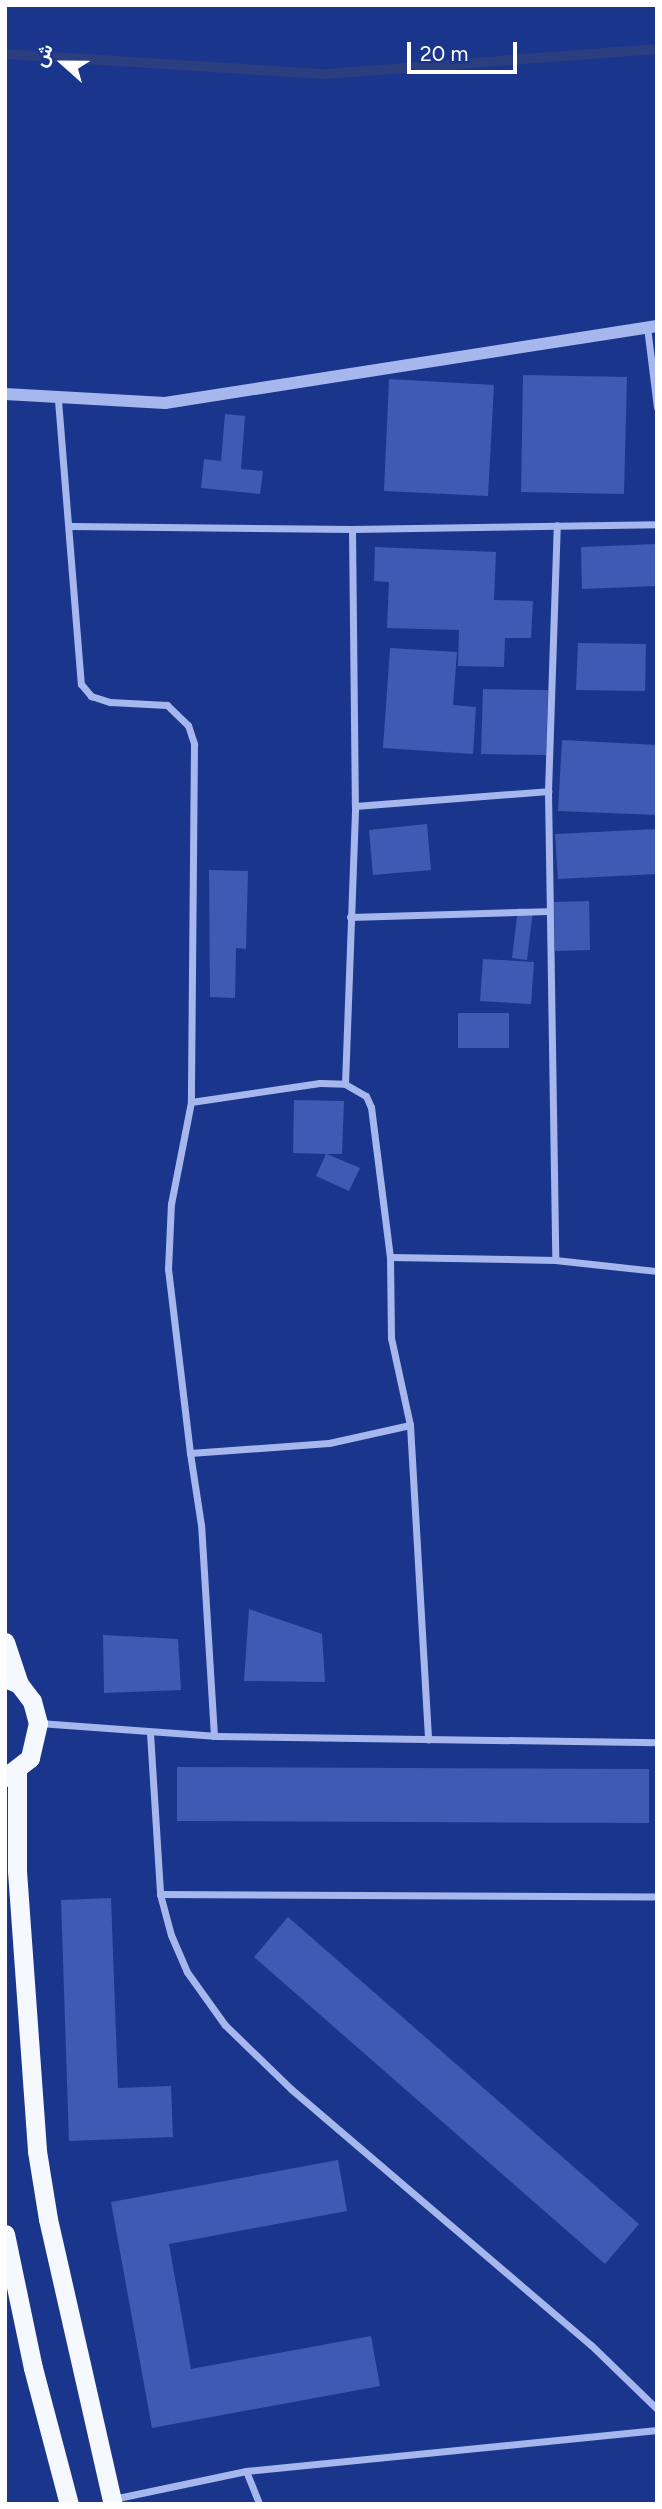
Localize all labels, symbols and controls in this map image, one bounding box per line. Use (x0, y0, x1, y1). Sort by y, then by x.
north arrow (28, 28, 98, 98)
scale bar (410, 28, 520, 72)
text: ش (28, 41, 58, 70)
text: 20 m (420, 41, 468, 66)

